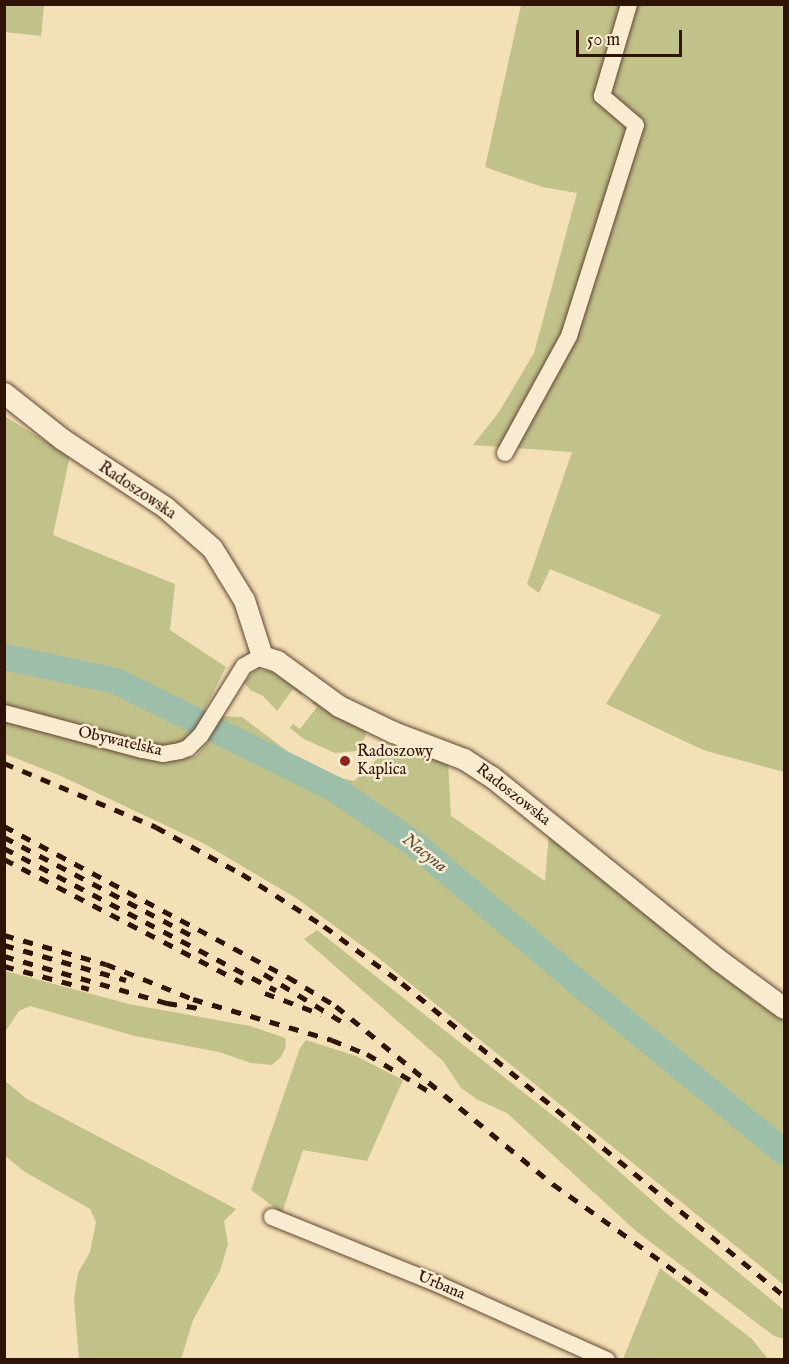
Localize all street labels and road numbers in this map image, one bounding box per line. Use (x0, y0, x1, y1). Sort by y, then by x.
street label: Radoszowska (95, 458, 179, 524)
street label: Obywatelska (76, 723, 164, 761)
street label: Radoszowska (472, 760, 554, 830)
street label: Urbana (414, 1267, 468, 1305)

